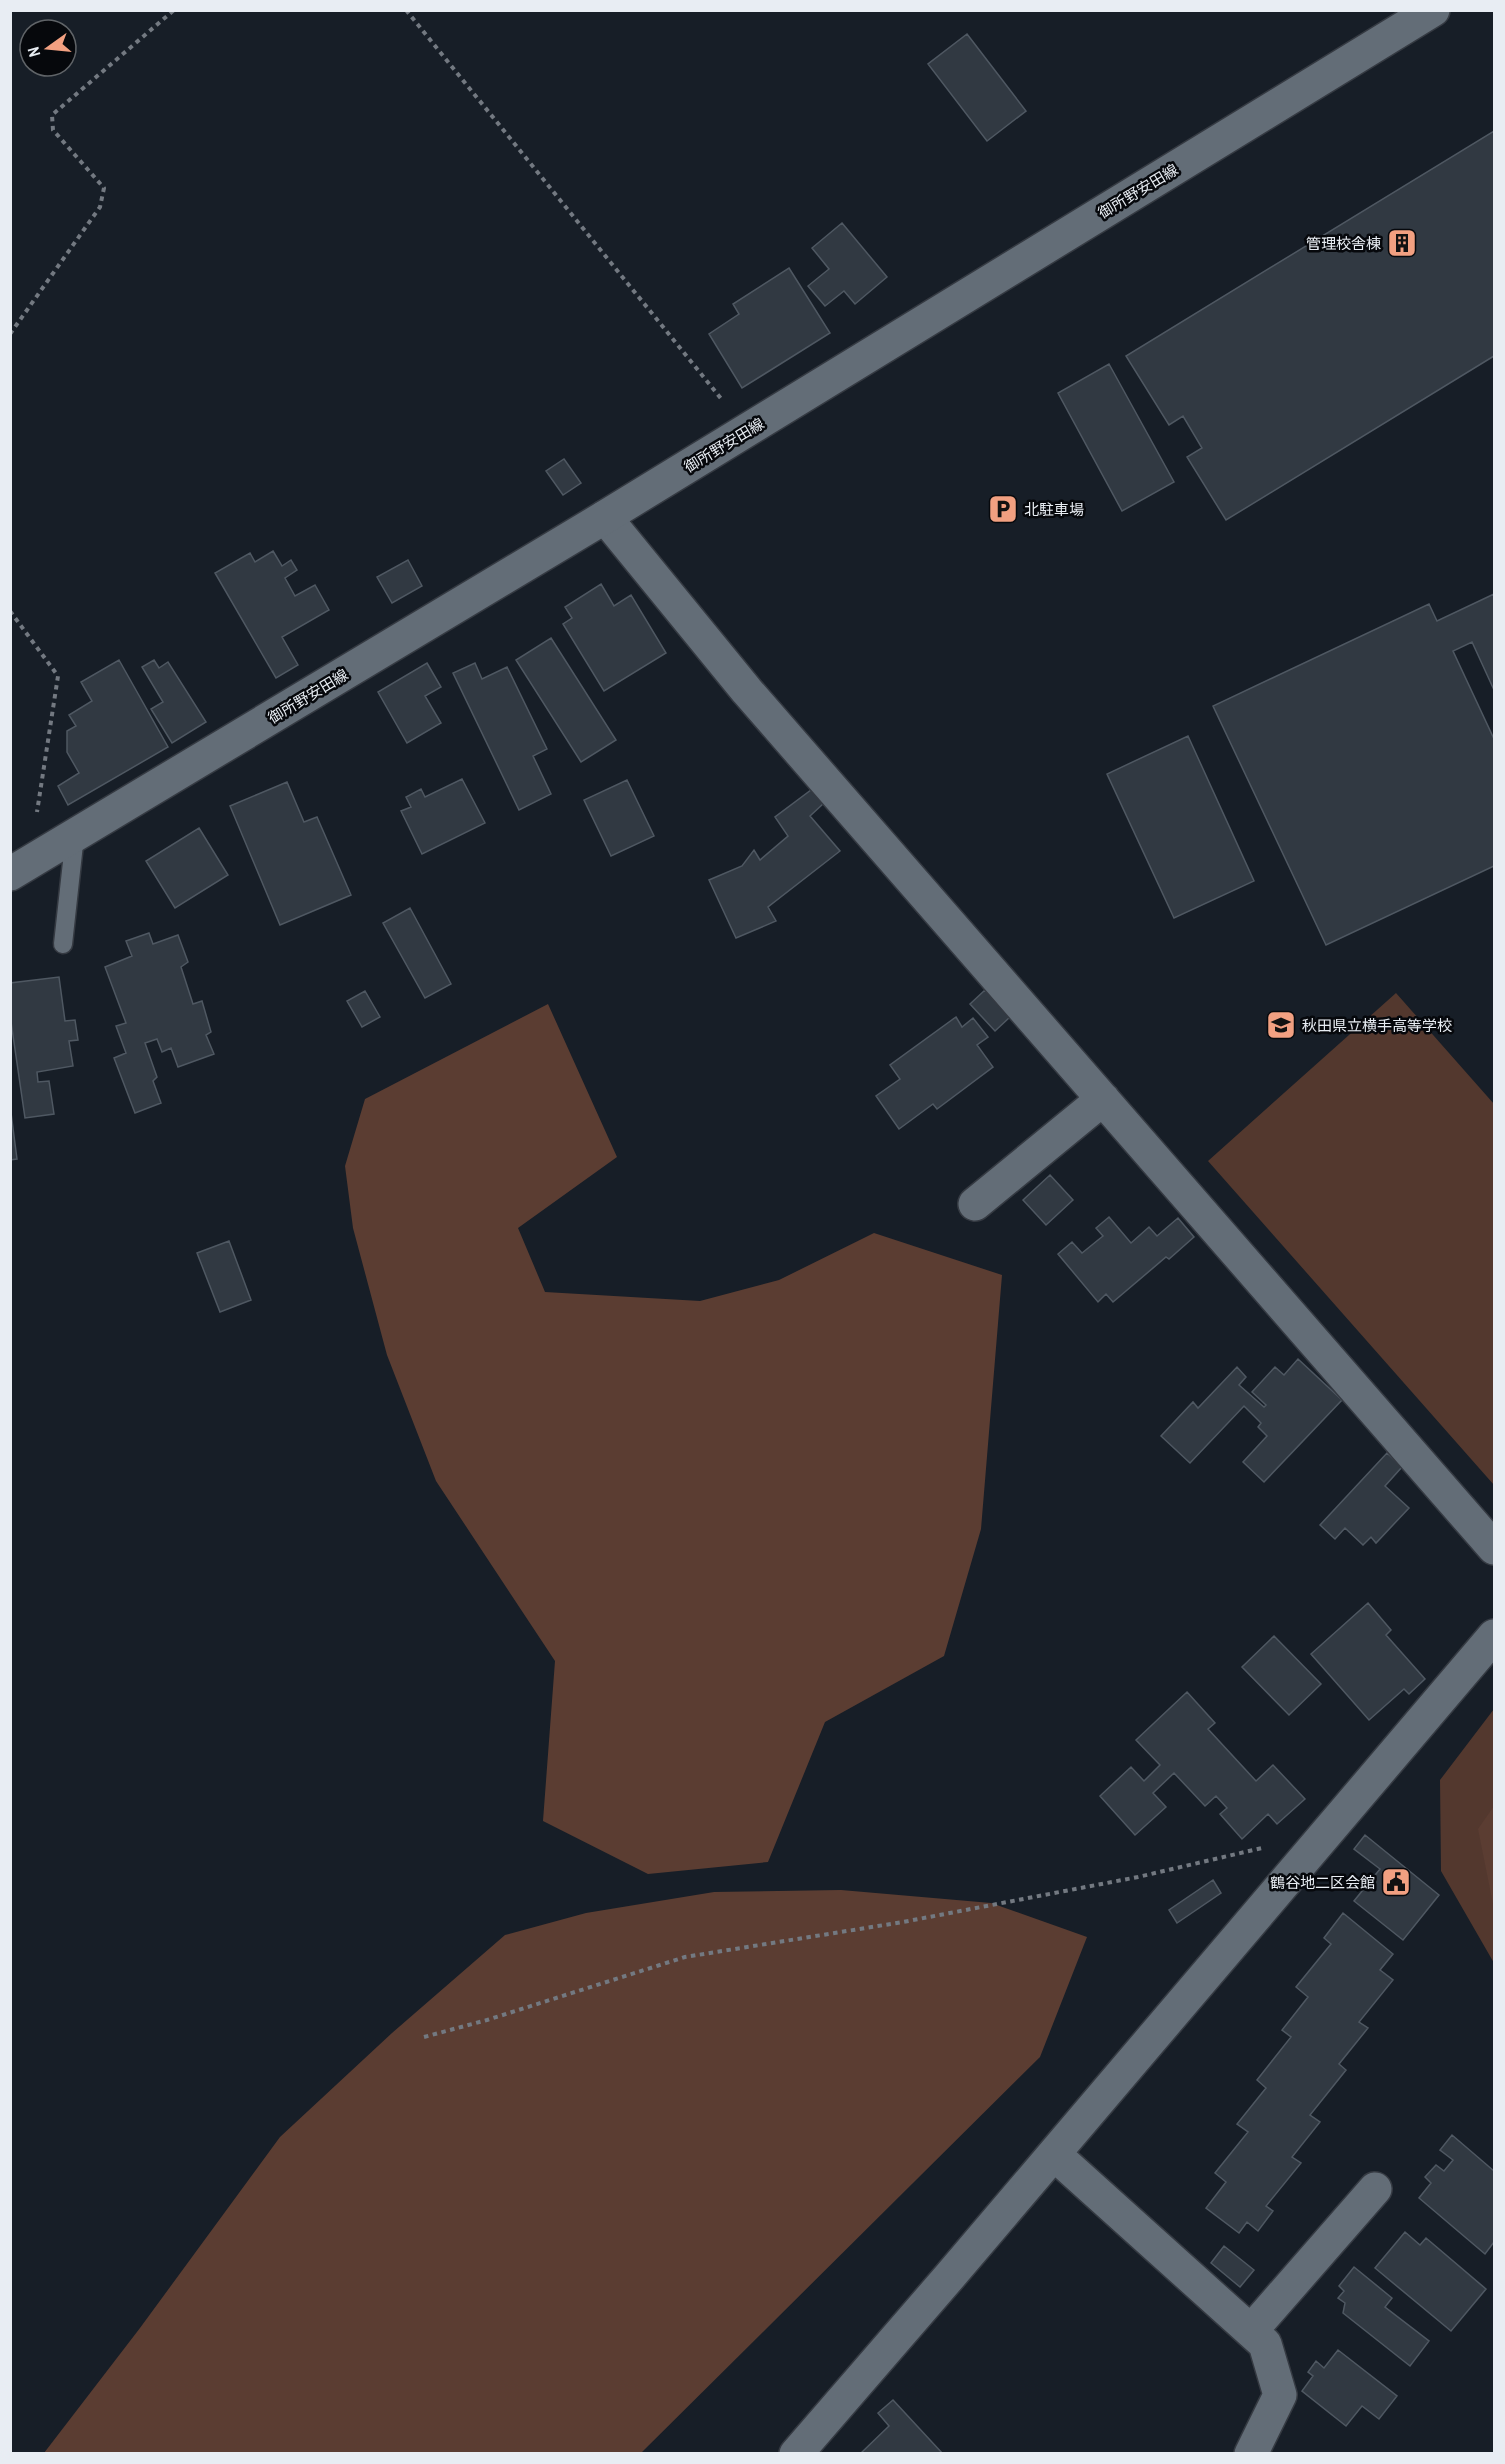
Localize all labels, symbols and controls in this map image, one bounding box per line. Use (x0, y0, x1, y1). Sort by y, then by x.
north arrow (18, 18, 78, 78)
text: N (22, 44, 45, 59)
street label: 御所野安田線 (1094, 159, 1182, 223)
building icon: 管理校舎棟 (1386, 227, 1418, 259)
place label: 管理校舎棟 (1306, 233, 1381, 254)
street label: 御所野安田線 (680, 413, 768, 477)
parking icon: 北駐車場 (987, 493, 1019, 525)
place label: 北駐車場 (1024, 499, 1084, 520)
street label: 御所野安田線 (264, 664, 352, 728)
school or university icon: 秋田県立横手高等学校 (1265, 1009, 1297, 1041)
place label: 秋田県立横手高等学校 (1302, 1015, 1452, 1036)
public building icon: 鶴谷地二区会館 (1380, 1866, 1412, 1898)
place label: 鶴谷地二区会館 (1270, 1872, 1375, 1893)

